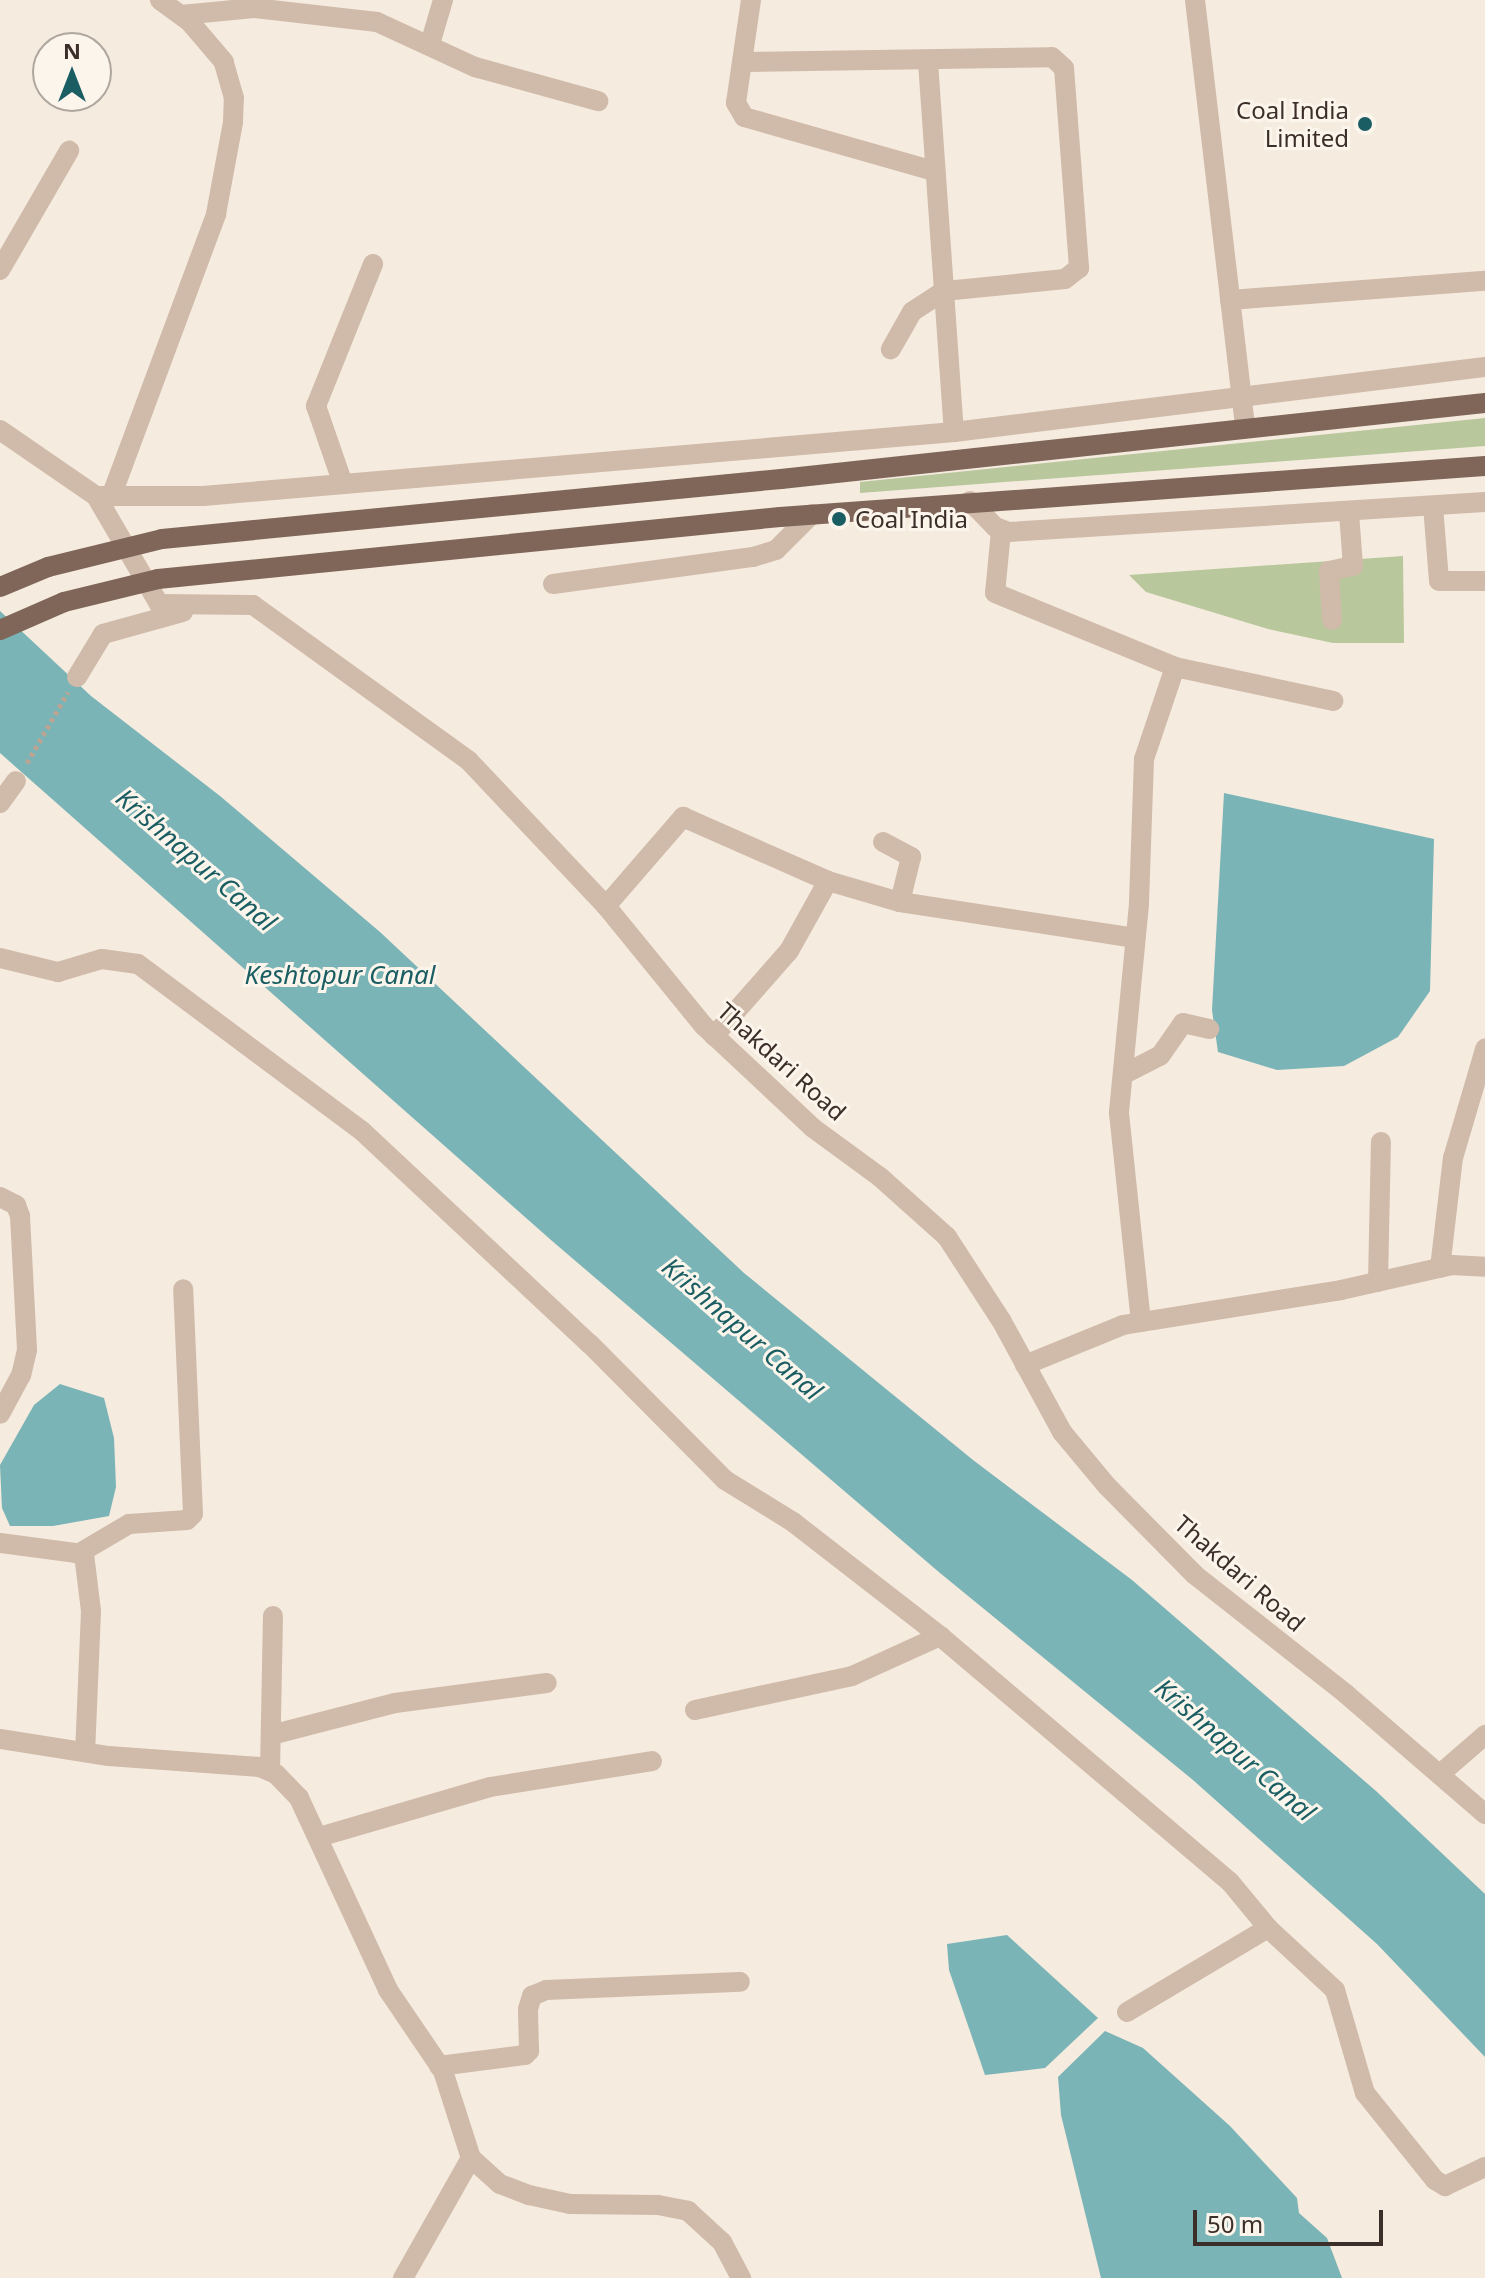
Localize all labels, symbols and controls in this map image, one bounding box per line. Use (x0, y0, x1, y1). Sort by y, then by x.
north arrow (32, 32, 112, 112)
text: N (63, 35, 81, 65)
place label: Coal India Limited (1236, 96, 1349, 152)
marker: Coal India Limited (1356, 115, 1374, 133)
place label: Coal India (855, 505, 968, 533)
marker: Coal India (830, 510, 848, 528)
water label: Krishnapur Canal (110, 782, 282, 938)
water label: Keshtopur Canal (245, 959, 435, 991)
street label: Thakdari Road (712, 996, 852, 1126)
water label: Krishnapur Canal (656, 1251, 828, 1407)
street label: Thakdari Road (1169, 1509, 1311, 1637)
water label: Krishnapur Canal (1149, 1672, 1321, 1828)
scale bar (1197, 2194, 1387, 2244)
text: 50 m (1207, 2207, 1263, 2240)

